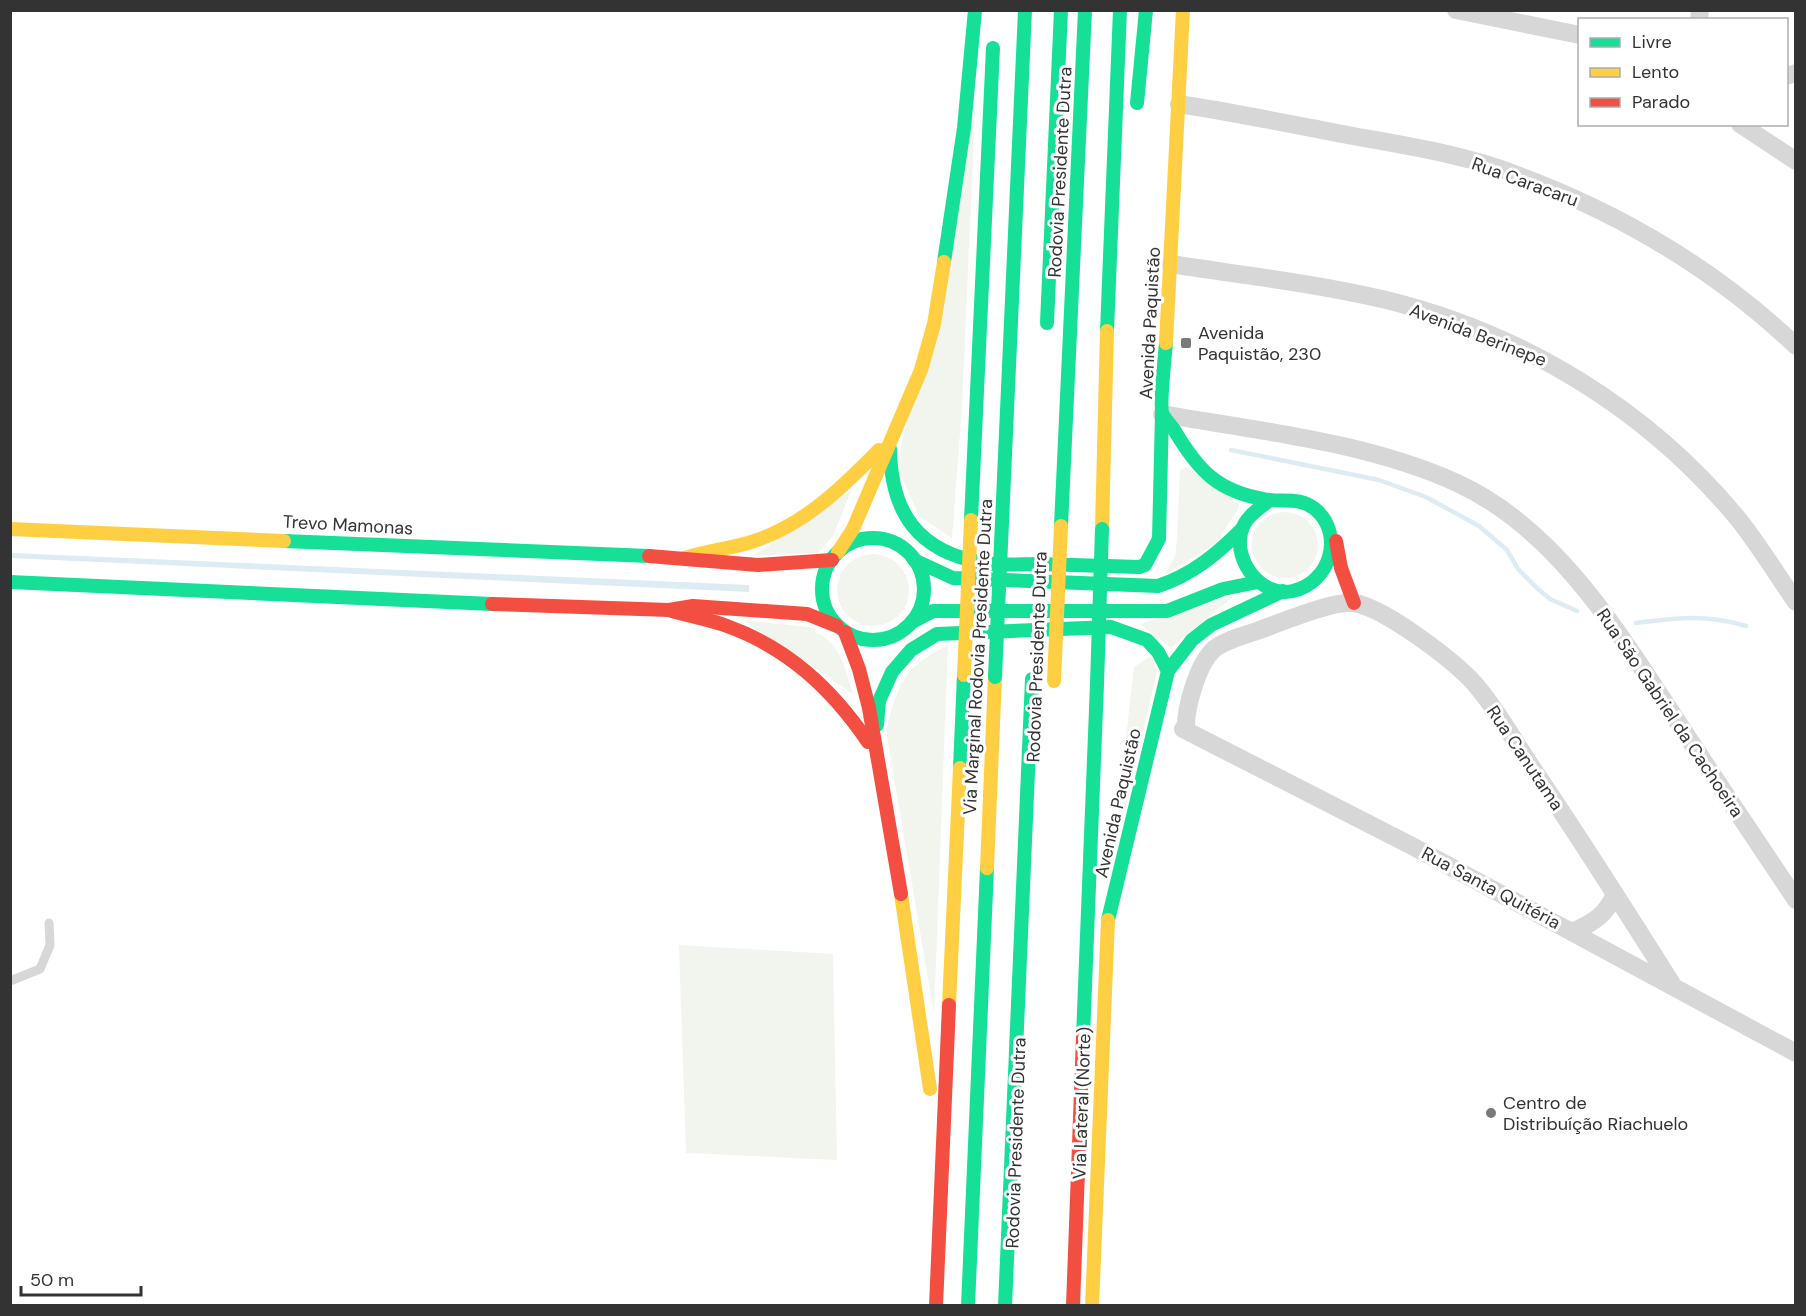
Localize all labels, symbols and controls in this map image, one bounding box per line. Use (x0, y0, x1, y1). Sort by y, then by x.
legend (1578, 18, 1788, 126)
text: Livre (1632, 30, 1672, 54)
text: Lento (1632, 60, 1679, 84)
street label: Rodovia Presidente Dutra (1042, 66, 1078, 278)
text: Parado (1632, 90, 1690, 114)
street label: Rua Caracaru (1468, 152, 1582, 212)
street label: Avenida Paquistão (1134, 246, 1166, 400)
street label: Avenida Berinepe (1406, 298, 1550, 372)
place label: Avenida Paquistão, 230 (1198, 321, 1321, 366)
marker: Avenida Paquistão, 230 (1179, 336, 1193, 350)
street label: Via Marginal Rodovia Presidente Dutra (958, 498, 998, 816)
street label: Trevo Mamonas (282, 510, 414, 540)
street label: Rodovia Presidente Dutra (1021, 551, 1053, 763)
street label: Rua São Gabriel da Cachoeira (1591, 604, 1749, 822)
street label: Rua Canutama (1481, 701, 1569, 815)
street label: Avenida Paquistão (1089, 726, 1147, 880)
street label: Rua Santa Quitéria (1417, 841, 1565, 935)
street label: Via Lateral (Norte) (1067, 1026, 1097, 1180)
street label: Rodovia Presidente Dutra (1000, 1037, 1032, 1249)
place label: Centro de Distribuíção Riachuelo (1503, 1091, 1688, 1136)
marker: Centro de Distribuíção Riachuelo (1484, 1106, 1498, 1120)
scale bar (21, 1259, 141, 1297)
text: 50 m (30, 1268, 74, 1292)

